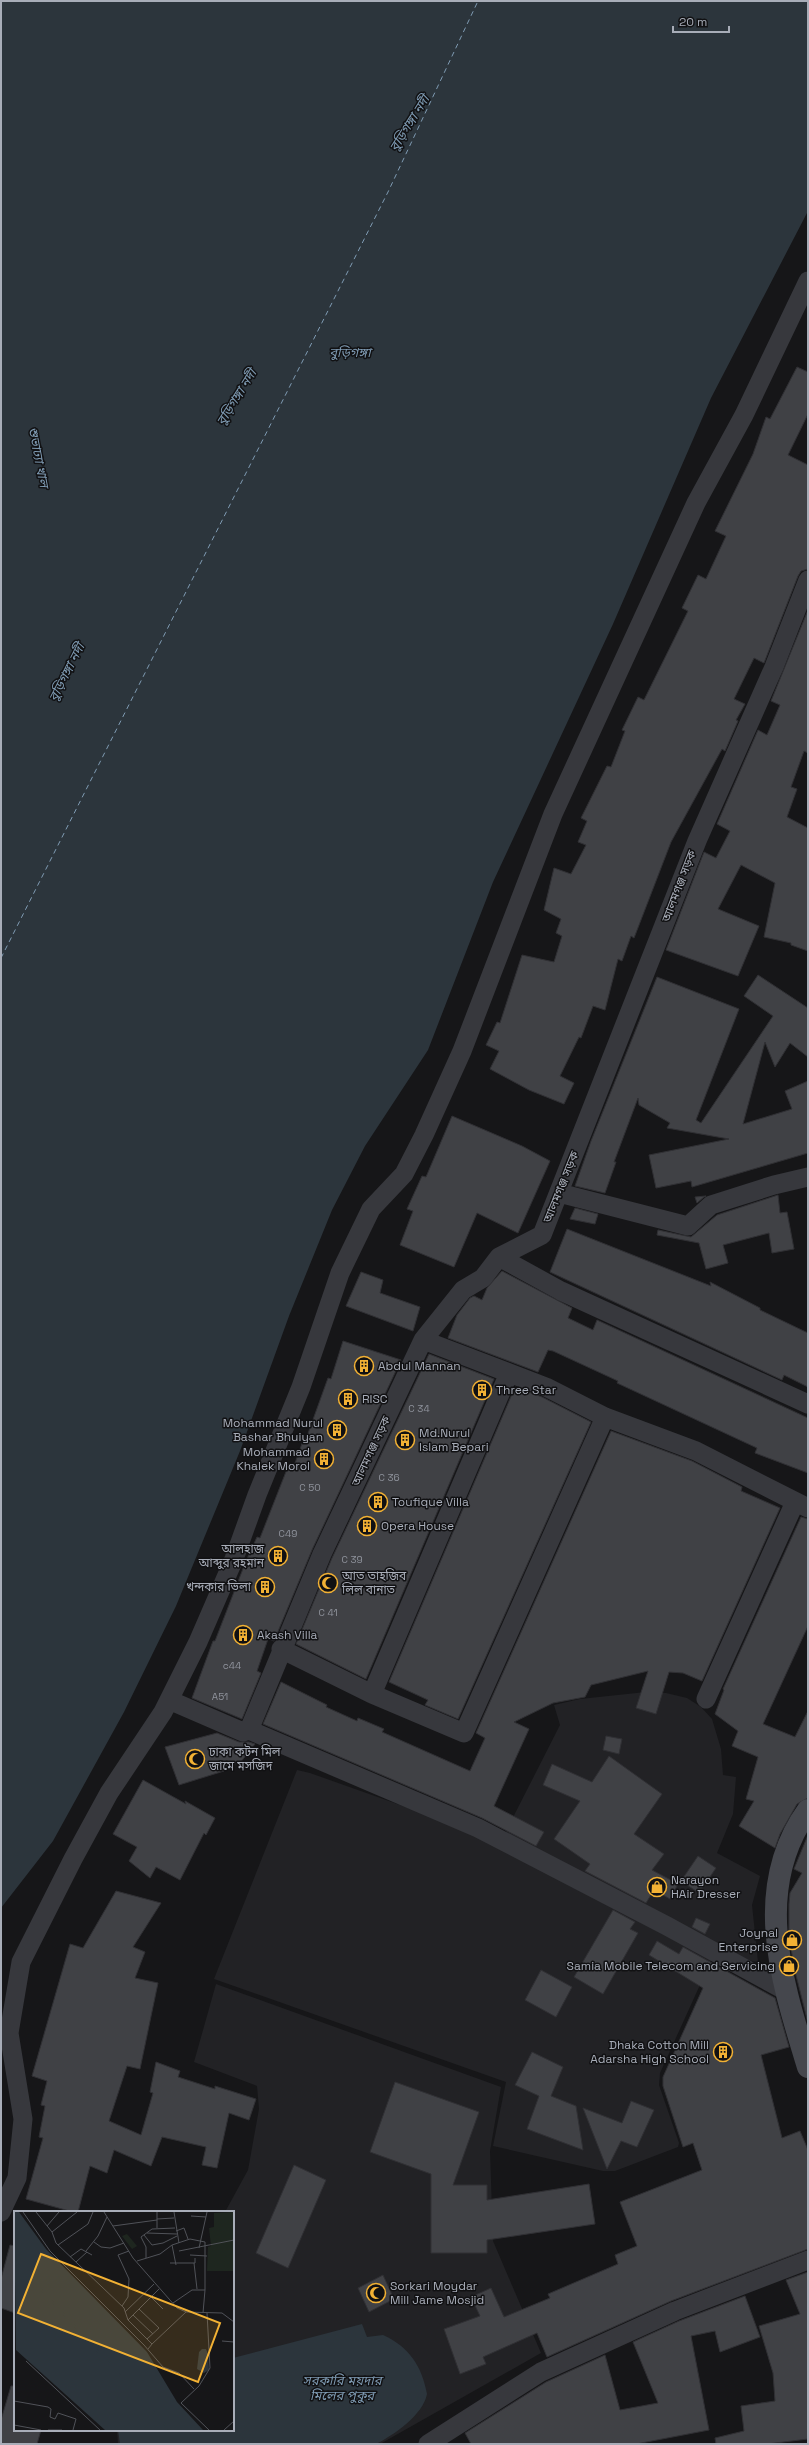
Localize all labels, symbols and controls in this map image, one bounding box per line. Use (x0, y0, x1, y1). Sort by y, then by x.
scale bar (673, 8, 729, 34)
text: 20 m (679, 14, 707, 30)
water label: বুড়িগঙ্গা নদী (385, 90, 435, 155)
water label: বুড়িগঙ্গা (329, 344, 373, 361)
water label: বুড়িগঙ্গা নদী (212, 364, 262, 429)
water label: শুভাঢ্যা খাল (24, 425, 53, 491)
water label: বুড়িগঙ্গা নদী (45, 638, 89, 704)
street label: আলমগঞ্জ সড়ক (658, 847, 700, 925)
street label: আলমগঞ্জ সড়ক (539, 1149, 583, 1226)
building icon: Abdul Mannan (353, 1355, 375, 1377)
place label: Abdul Mannan (378, 1358, 461, 1374)
building icon: Three Star (471, 1379, 493, 1401)
place label: Three Star (496, 1382, 557, 1398)
building icon: RISC (337, 1388, 359, 1410)
place label: RISC (362, 1391, 388, 1407)
house number: C 34 (408, 1402, 430, 1415)
street label: আলমগঞ্জ সড়ক (347, 1413, 394, 1490)
place label: Mohammad Nurul Bashar Bhuiyan (223, 1415, 323, 1445)
building icon: Mohammad Nurul Bashar Bhuiyan (326, 1419, 348, 1441)
place label: Md.Nurul Islam Bepari (419, 1425, 489, 1455)
building icon: Md.Nurul Islam Bepari (394, 1429, 416, 1451)
place label: Mohammad Khalek Morol (236, 1444, 310, 1474)
building icon: Mohammad Khalek Morol (313, 1448, 335, 1470)
house number: C 36 (378, 1471, 400, 1484)
house number: C 50 (299, 1481, 321, 1494)
building icon: Toufique Villa (367, 1491, 389, 1513)
place label: Toufique Villa (392, 1494, 469, 1510)
building icon: Opera House (356, 1515, 378, 1537)
place label: Opera House (381, 1518, 454, 1534)
house number: C49 (279, 1527, 297, 1540)
place label: আলহাজ আব্দুর রহমান (198, 1541, 265, 1571)
building icon: আলহাজ আব্দুর রহমান (267, 1545, 289, 1567)
house number: C 39 (341, 1553, 363, 1566)
place label: আত তাহজিব লিল বানাত (341, 1568, 407, 1598)
mosque icon: আত তাহজিব লিল বানাত (317, 1572, 339, 1594)
building icon: খন্দকার ভিলা (254, 1576, 276, 1598)
place label: খন্দকার ভিলা (186, 1579, 252, 1595)
house number: C 41 (318, 1606, 338, 1619)
building icon: Akash Villa (232, 1624, 254, 1646)
place label: Akash Villa (257, 1627, 318, 1643)
house number: c44 (223, 1659, 241, 1672)
house number: A51 (212, 1690, 228, 1703)
place label: ঢাকা কটন মিল জামে মসজিদ (208, 1744, 281, 1774)
mosque icon: ঢাকা কটন মিল জামে মসজিদ (184, 1748, 206, 1770)
place label: Narayon HAir Dresser (671, 1872, 741, 1902)
shop icon: Narayon HAir Dresser (646, 1876, 668, 1898)
place label: Joynal Enterprise (719, 1925, 778, 1955)
shop icon: Joynal Enterprise (781, 1929, 803, 1951)
shop icon: Samia Mobile Telecom and Servicing (778, 1955, 800, 1977)
place label: Samia Mobile Telecom and Servicing (567, 1958, 775, 1974)
place label: Dhaka Cotton Mill Adarsha High School (590, 2037, 709, 2067)
building icon: Dhaka Cotton Mill Adarsha High School (712, 2041, 734, 2063)
inset map (14, 2211, 234, 2431)
place label: Sorkari Moydar Mill Jame Mosjid (390, 2278, 484, 2308)
mosque icon: Sorkari Moydar Mill Jame Mosjid (365, 2282, 387, 2304)
water label: সরকারি ময়দার মিলের পুকুর (303, 2372, 384, 2404)

